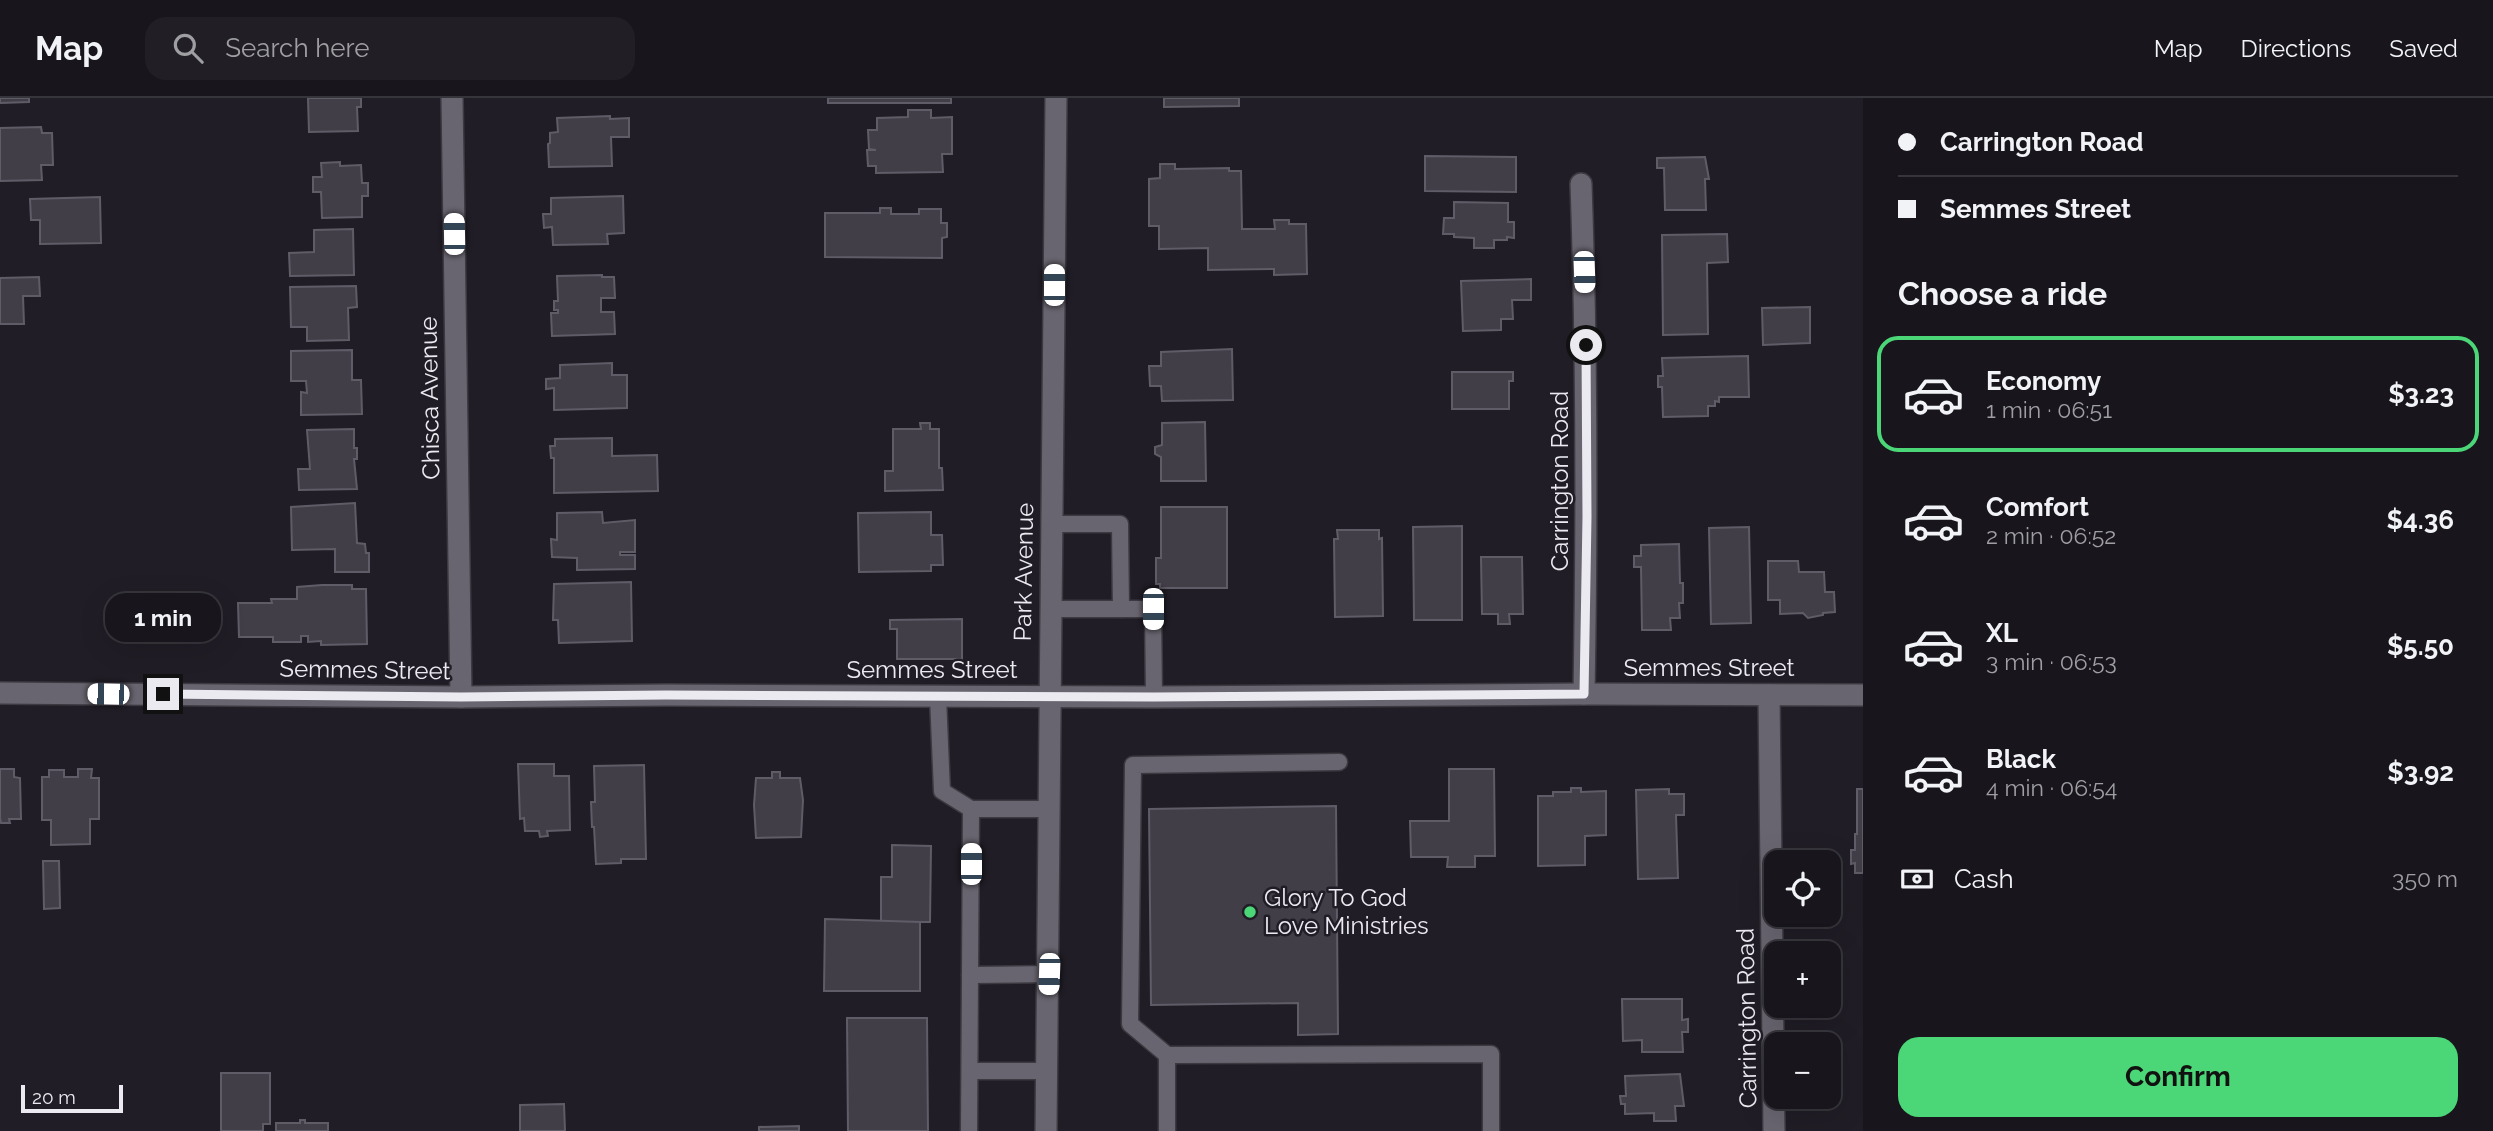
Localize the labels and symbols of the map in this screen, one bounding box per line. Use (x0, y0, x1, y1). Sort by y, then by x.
car (444, 213, 465, 255)
car (1573, 251, 1596, 293)
car (1044, 264, 1065, 306)
street label: Chisca Avenue (414, 316, 445, 480)
route start (1570, 329, 1602, 361)
street label: Carrington Road (1545, 391, 1574, 571)
street label: Park Avenue (1008, 502, 1039, 642)
car (1143, 588, 1164, 630)
callout: 1 min (105, 592, 221, 642)
street label: Semmes Street (1623, 653, 1795, 682)
street label: Semmes Street (279, 654, 451, 685)
street label: Semmes Street (846, 655, 1018, 684)
route end (147, 678, 179, 710)
car (87, 683, 130, 705)
car (961, 843, 982, 885)
place label: Glory To God Love Ministries (1264, 883, 1429, 940)
marker: Glory To God Love Ministries (1242, 904, 1258, 920)
street label: Carrington Road (1730, 928, 1763, 1108)
car (1038, 953, 1061, 995)
scale bar (21, 1082, 122, 1114)

